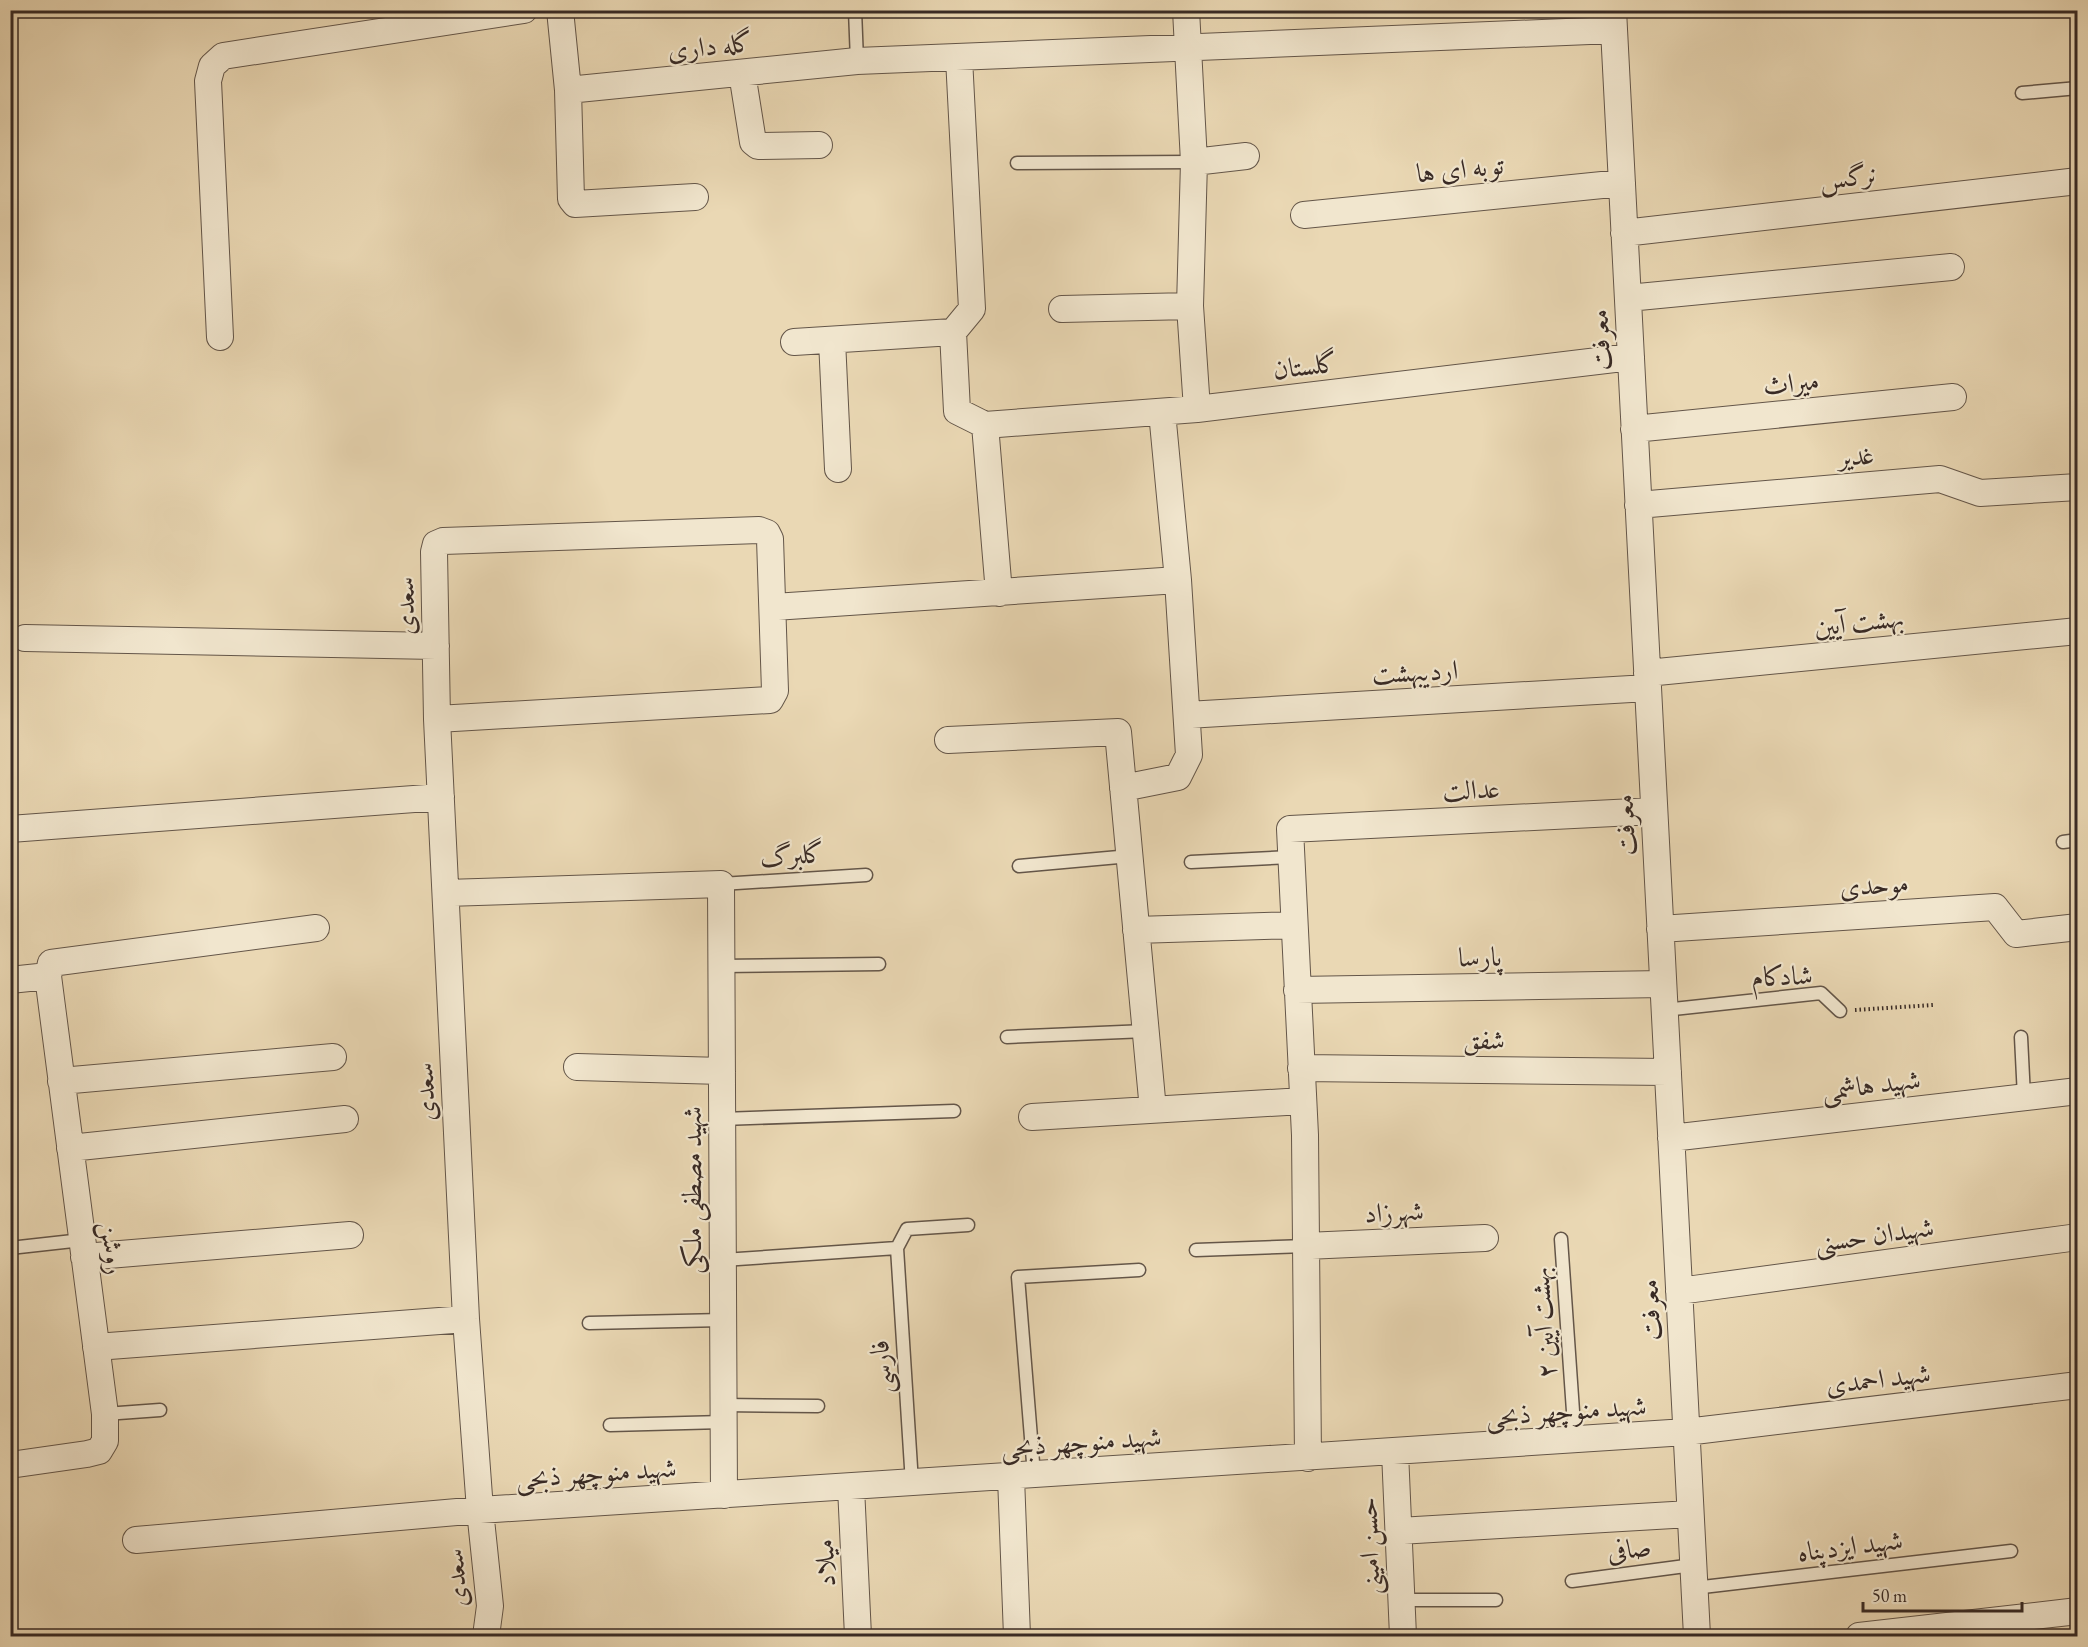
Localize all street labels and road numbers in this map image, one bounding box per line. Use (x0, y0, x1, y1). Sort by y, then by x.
street label: گله داری (666, 24, 754, 67)
street label: توبه ای ها (1414, 146, 1506, 190)
street label: نرگس (1817, 156, 1879, 198)
street label: معرفت (1580, 308, 1619, 372)
street label: گلستان (1271, 344, 1339, 387)
street label: میراث (1761, 362, 1821, 403)
street label: غدیر (1833, 436, 1875, 475)
street label: سعدی (386, 576, 423, 636)
street label: بهشت آیین (1812, 599, 1906, 644)
street label: اردیبهشت (1371, 652, 1459, 691)
street label: عدالت (1441, 771, 1501, 808)
street label: معرفت (1605, 793, 1644, 857)
street label: گلبرگ (759, 835, 825, 874)
street label: موحدی (1838, 865, 1910, 904)
street label: پارسا (1458, 939, 1504, 976)
street label: شادکام (1751, 957, 1814, 1000)
street label: شفق (1463, 1022, 1505, 1057)
street label: شهید هاشمی (1819, 1061, 1923, 1109)
street label: سعدی (405, 1062, 444, 1122)
street label: شهید مصطفی ملکی (674, 1106, 711, 1274)
street label: شهرزاد (1363, 1192, 1425, 1231)
street label: شهیدان حسنی (1812, 1209, 1936, 1262)
street label: روشن (92, 1219, 134, 1277)
street label: بهشت آیین ۲ (1521, 1266, 1564, 1380)
street label: معرفت (1630, 1278, 1669, 1342)
street label: فارسی (861, 1339, 902, 1395)
street label: شهید احمدی (1824, 1355, 1932, 1402)
street label: شهید منوچهر ذبحی (1484, 1387, 1648, 1435)
street label: شهید منوچهر ذبحی (999, 1418, 1163, 1466)
street label: شهید منوچهر ذبحی (514, 1449, 678, 1497)
street label: حسن امینی (1349, 1497, 1390, 1595)
street label: شهید ایزدپناه (1795, 1522, 1905, 1572)
street label: صافی (1605, 1528, 1653, 1569)
street label: میلاد (806, 1538, 843, 1588)
street label: سعدی (436, 1547, 475, 1609)

